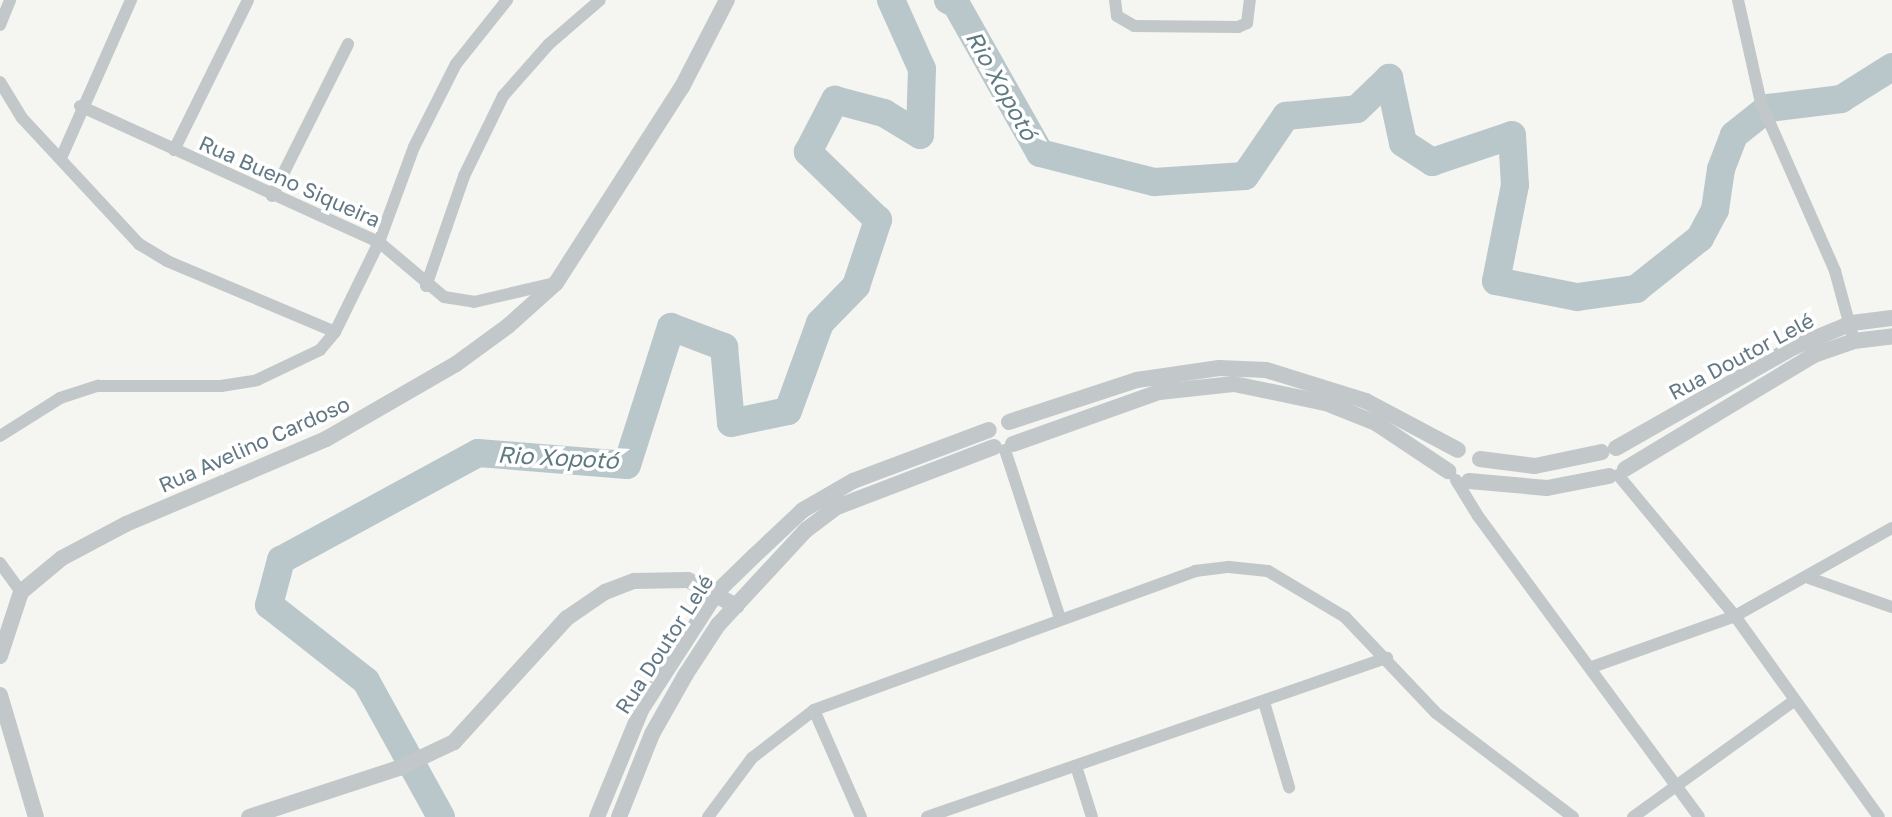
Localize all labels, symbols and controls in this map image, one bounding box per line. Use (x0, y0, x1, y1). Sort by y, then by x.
water label: Rio Xopotó (961, 25, 1043, 145)
street label: Rua Bueno Siqueira (195, 130, 385, 232)
street label: Rua Doutor Lelé (1664, 307, 1818, 405)
street label: Rua Avelino Cardoso (155, 390, 353, 498)
water label: Rio Xopotó (497, 440, 619, 474)
street label: Rua Doutor Lelé (610, 570, 718, 718)

